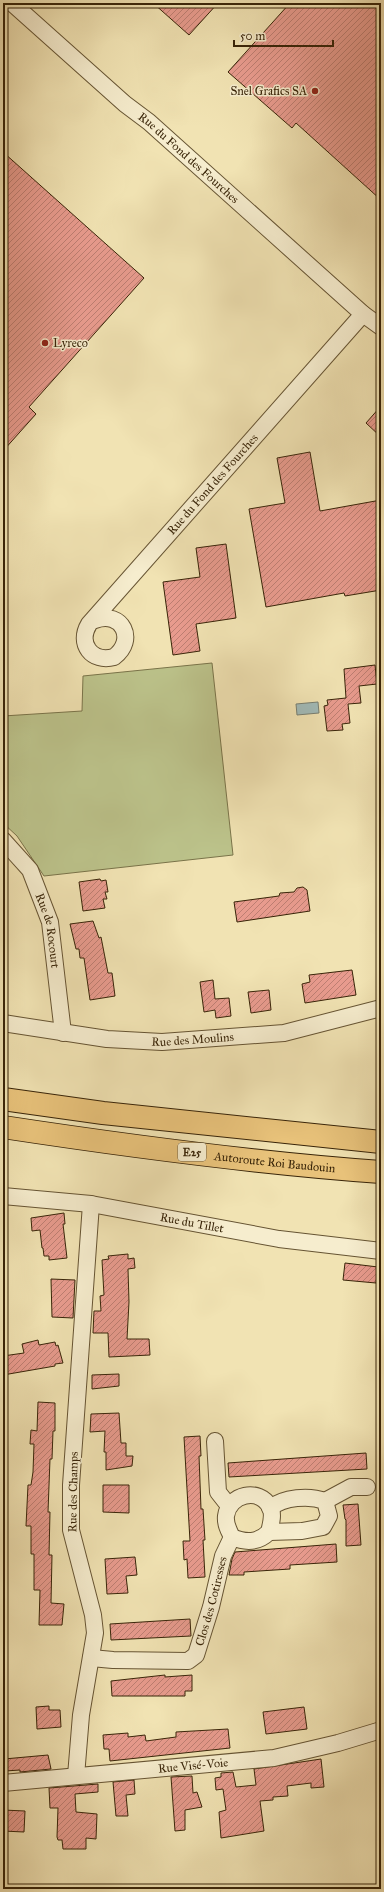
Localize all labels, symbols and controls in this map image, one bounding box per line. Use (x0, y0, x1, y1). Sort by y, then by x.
scale bar (234, 22, 333, 48)
text: 50 m (240, 29, 265, 43)
place label: Snel Grafics SA (230, 84, 307, 98)
marker: Snel Grafics SA (310, 86, 320, 96)
street label: Rue du Fond des Fourches (136, 109, 242, 206)
place label: Lyreco (53, 336, 88, 350)
marker: Lyreco (40, 338, 50, 348)
street label: Rue du Fond des Fourches (164, 431, 261, 538)
street label: Rue de Rocourt (33, 891, 62, 970)
street label: Rue des Moulins (151, 1030, 234, 1049)
road number: E25 (178, 1143, 206, 1161)
street label: Autoroute Roi Baudouin (212, 1149, 336, 1175)
street label: Rue du Tillet (159, 1210, 226, 1236)
street label: Rue des Champs (65, 1452, 81, 1532)
street label: Clos des Cotiresses (192, 1555, 230, 1648)
street label: Rue Visé-Voie (158, 1755, 229, 1776)

